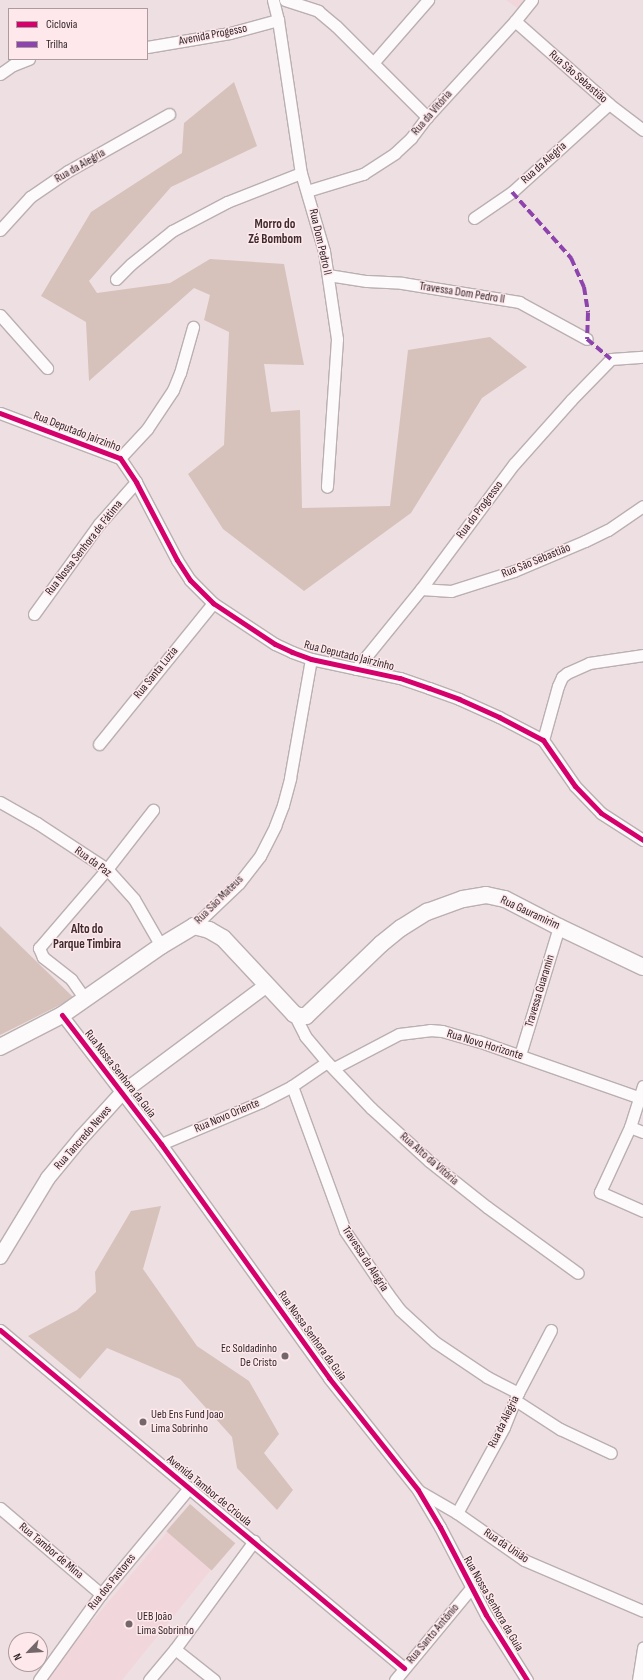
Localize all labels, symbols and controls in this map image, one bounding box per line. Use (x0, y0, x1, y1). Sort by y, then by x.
legend (8, 8, 148, 60)
text: Ciclovia (46, 17, 77, 32)
street label: Avenida Progesso (177, 21, 249, 49)
text: Trilha (46, 37, 68, 52)
street label: Rua São Sebastião (546, 48, 610, 106)
street label: Rua da Vitória (408, 87, 456, 139)
street label: Rua da Alegria (518, 139, 570, 187)
street label: Rua da Alegria (52, 146, 108, 186)
street label: Rua Dom Pedro II (305, 208, 335, 276)
district label: Morro do Zé Bombom (248, 217, 302, 248)
street label: Travessa Dom Pedro II (418, 279, 506, 307)
street label: Rua Deputado Jairzinho (31, 409, 123, 455)
street label: Rua do Progresso (454, 478, 506, 542)
street label: Rua Nossa Senhora de Fátima (42, 497, 126, 599)
street label: Rua São Sebastião (499, 541, 573, 581)
street label: Rua Deputado Jairzinho (302, 638, 396, 674)
street label: Rua Santa Luzia (131, 644, 181, 702)
street label: Rua da Paz (72, 844, 114, 880)
street label: Rua São Mateus (192, 873, 246, 927)
street label: Rua Gauramirim (498, 893, 562, 933)
district label: Alto do Parque Timbira (53, 922, 121, 953)
street label: Travessa Guaramin (522, 953, 558, 1029)
street label: Rua Nossa Senhora da Guia (81, 1027, 159, 1121)
street label: Rua Novo Horizonte (445, 1027, 525, 1063)
street label: Rua Novo Oriente (192, 1096, 262, 1136)
street label: Rua Tancredo Neves (51, 1103, 115, 1173)
street label: Rua Alto da Vitória (397, 1130, 461, 1188)
street label: Travessa da Alegria (339, 1224, 391, 1294)
street label: Rua Nossa Senhora da Guia (275, 1288, 349, 1384)
place label: Ec Soldadinho De Cristo (221, 1342, 277, 1370)
marker: Ec Soldadinho De Cristo (280, 1351, 290, 1361)
street label: Rua da Alegria (485, 1394, 523, 1450)
place label: Ueb Ens Fund Joao Lima Sobrinho (151, 1408, 224, 1436)
marker: Ueb Ens Fund Joao Lima Sobrinho (138, 1417, 148, 1427)
street label: Avenida Tambor de Crioula (164, 1452, 254, 1530)
street label: Rua Tambor de Mina (16, 1520, 86, 1582)
street label: Rua da União (481, 1526, 531, 1566)
street label: Rua dos Pastores (85, 1551, 139, 1613)
street label: Rua Nossa Senhora da Guia (460, 1554, 526, 1654)
street label: Rua Santo Antônio (404, 1601, 462, 1667)
place label: UEB João Lima Sobrinho (137, 1610, 194, 1638)
marker: UEB João Lima Sobrinho (124, 1619, 134, 1629)
north arrow (8, 1632, 48, 1672)
text: N (10, 1651, 25, 1662)

